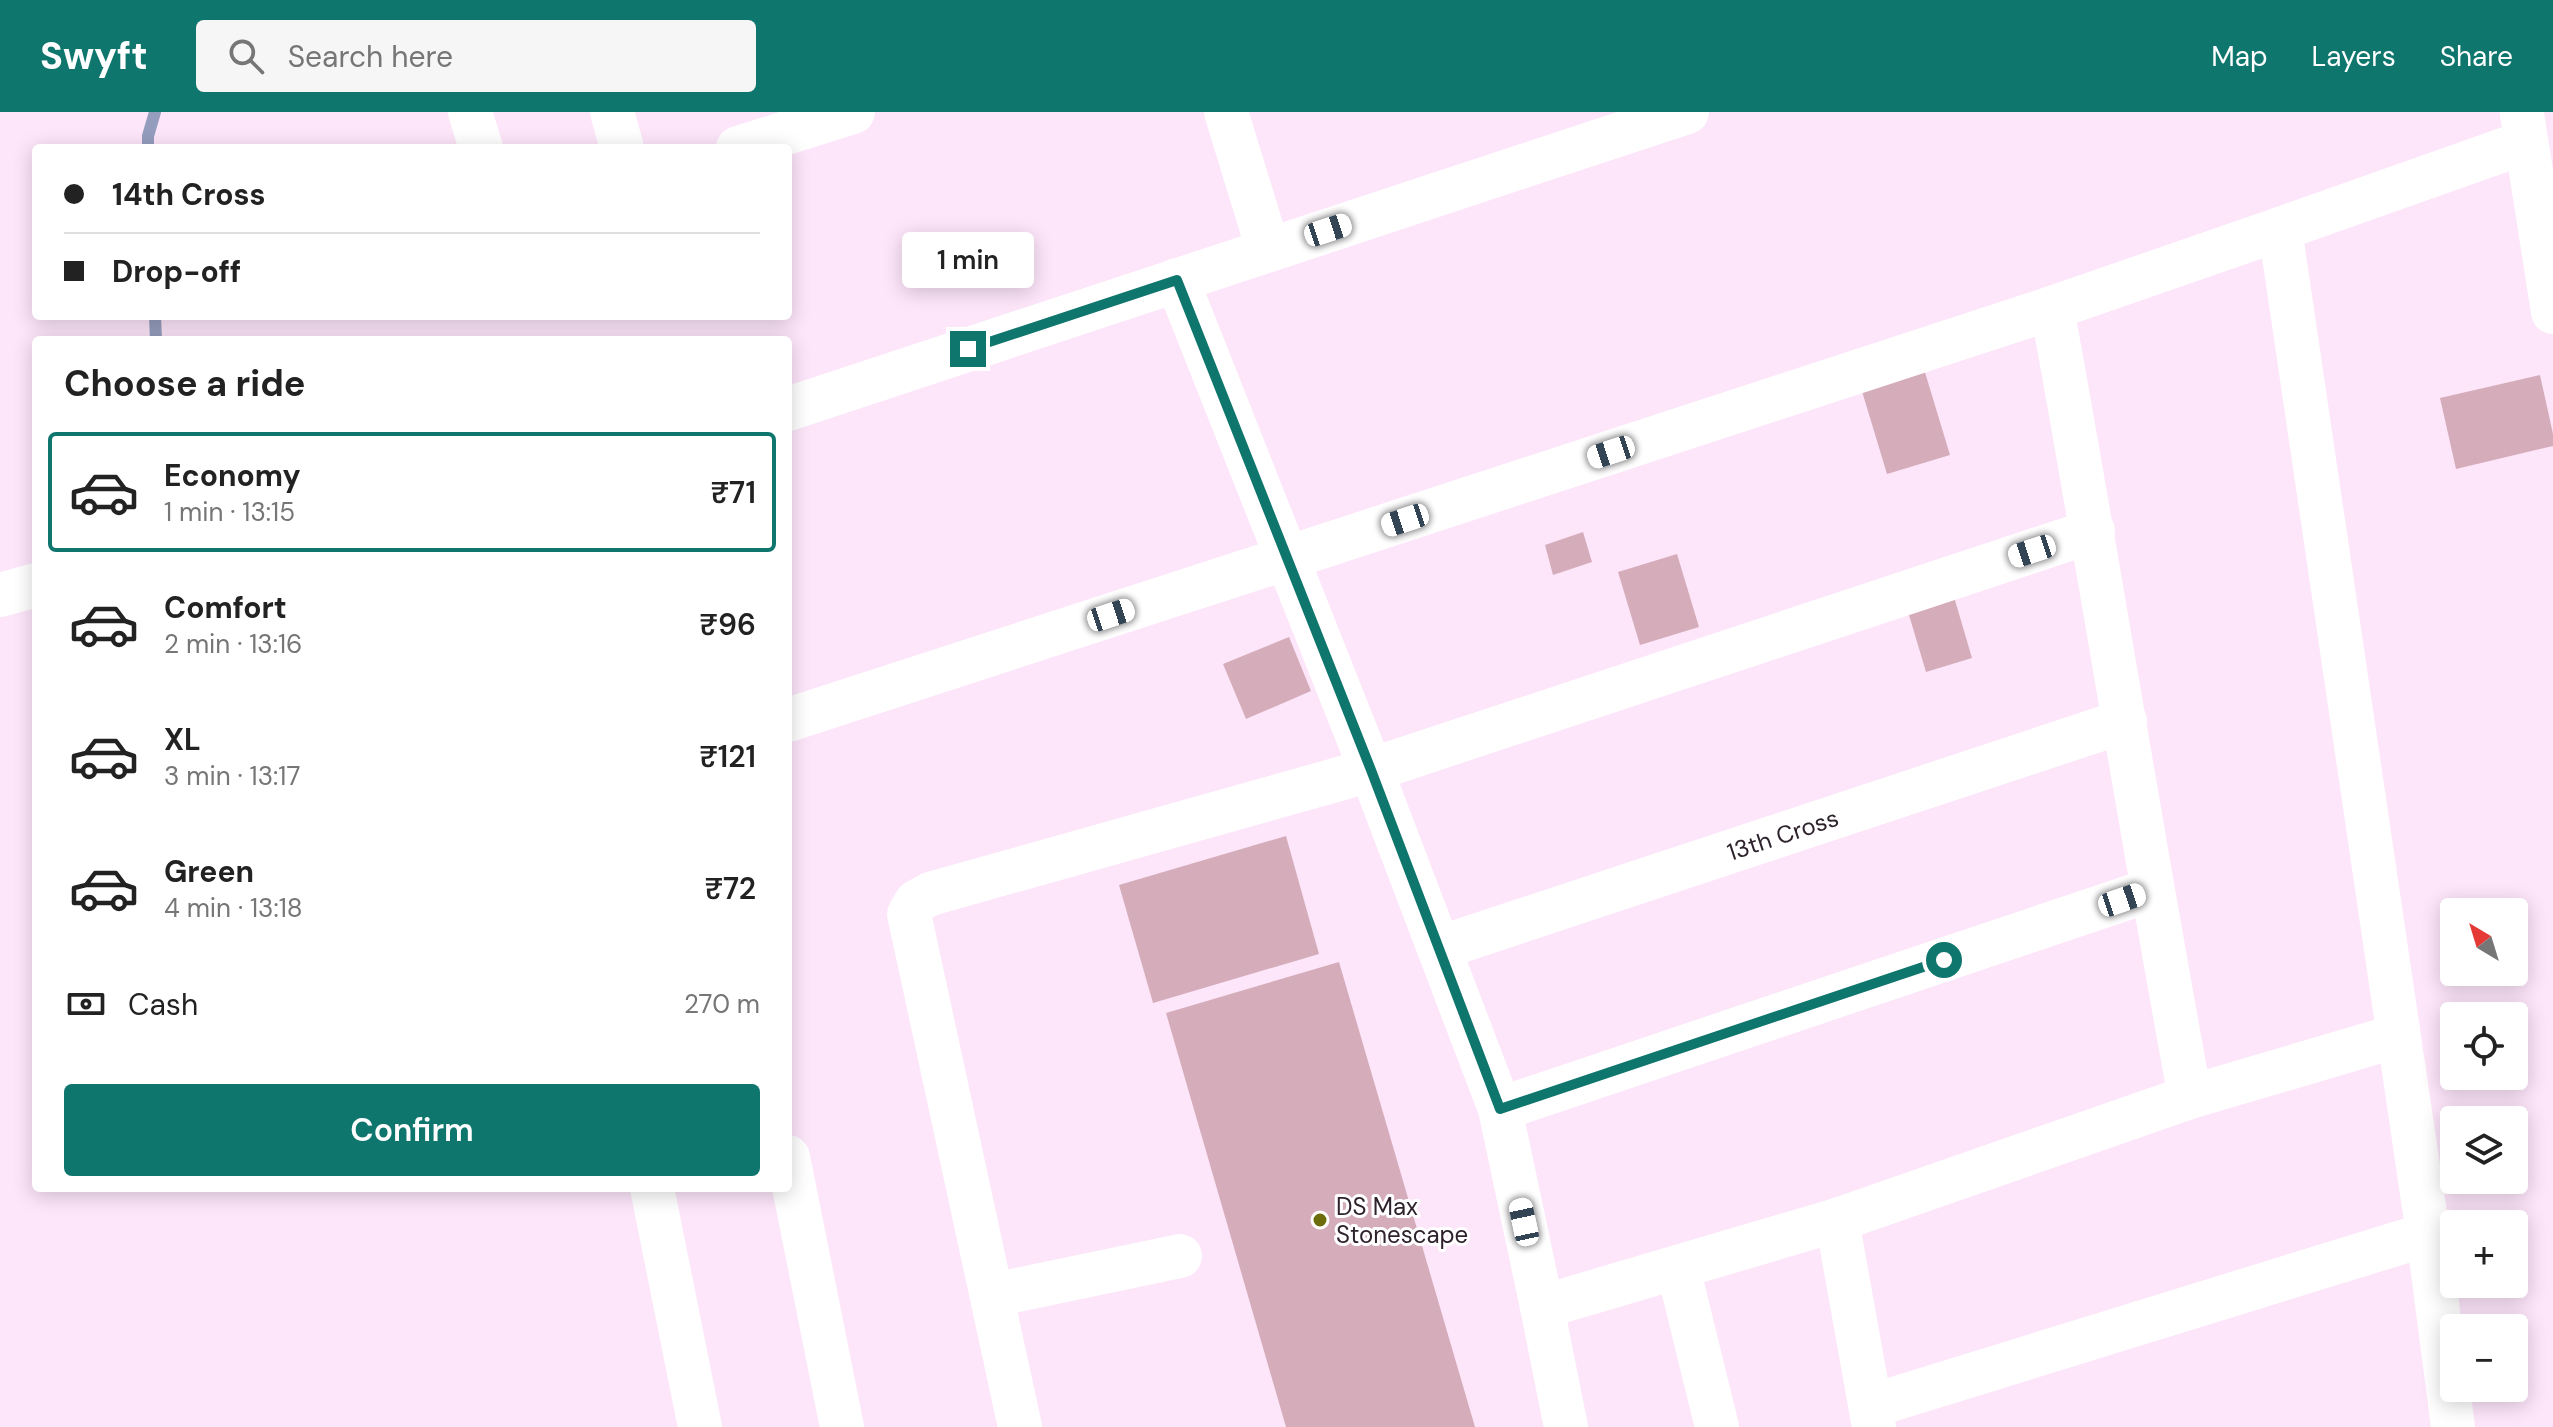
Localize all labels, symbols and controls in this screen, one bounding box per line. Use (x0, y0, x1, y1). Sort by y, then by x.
search box (196, 20, 756, 92)
text: Swyft (40, 31, 148, 81)
icon: search (224, 34, 268, 78)
text: Search here (288, 37, 453, 76)
text: Map (2211, 38, 2268, 75)
text: Layers (2312, 38, 2396, 75)
text: Share (2440, 38, 2513, 75)
text: 14th Cross (112, 175, 265, 214)
car (1301, 211, 1355, 249)
callout: 1 min (902, 233, 1034, 289)
text: 1 min (937, 243, 999, 277)
text: Drop-off (112, 252, 241, 291)
route end (950, 331, 986, 367)
text: Choose a ride (64, 360, 305, 407)
car (1584, 433, 1638, 471)
icon: car (68, 456, 140, 528)
text: Economy (164, 456, 301, 495)
text: ₹71 (710, 473, 756, 512)
text: 1 min · 13:15 (164, 495, 295, 529)
car (1378, 501, 1432, 539)
car (2005, 532, 2059, 570)
icon: car (68, 588, 140, 660)
text: Comfort (164, 588, 287, 627)
car (1084, 596, 1138, 634)
text: ₹96 (699, 605, 756, 644)
text: 2 min · 13:16 (164, 627, 302, 661)
icon: car (68, 720, 140, 792)
text: XL (164, 720, 201, 759)
text: ₹121 (699, 737, 756, 776)
text: 3 min · 13:17 (164, 759, 300, 793)
street label: 13th Cross (1723, 801, 1842, 867)
icon: car (68, 852, 140, 924)
text: Green (164, 852, 254, 891)
text: ₹72 (704, 869, 756, 908)
car (2095, 881, 2149, 919)
text: 4 min · 13:18 (164, 891, 303, 925)
north arrow (2440, 898, 2528, 986)
map controls (2440, 898, 2528, 1402)
route start (1926, 942, 1962, 978)
icon: cash (64, 982, 108, 1026)
text: Cash (128, 985, 198, 1024)
text: 270 m (684, 987, 760, 1021)
button: locate (2440, 1002, 2528, 1090)
button: Confirm (64, 1084, 760, 1176)
button: layers (2440, 1106, 2528, 1194)
place label: DS Max Stonescape (1336, 1191, 1468, 1250)
car (1507, 1196, 1541, 1248)
button: + (2440, 1210, 2528, 1298)
marker: DS Max Stonescape (1311, 1211, 1329, 1229)
button: − (2440, 1314, 2528, 1402)

